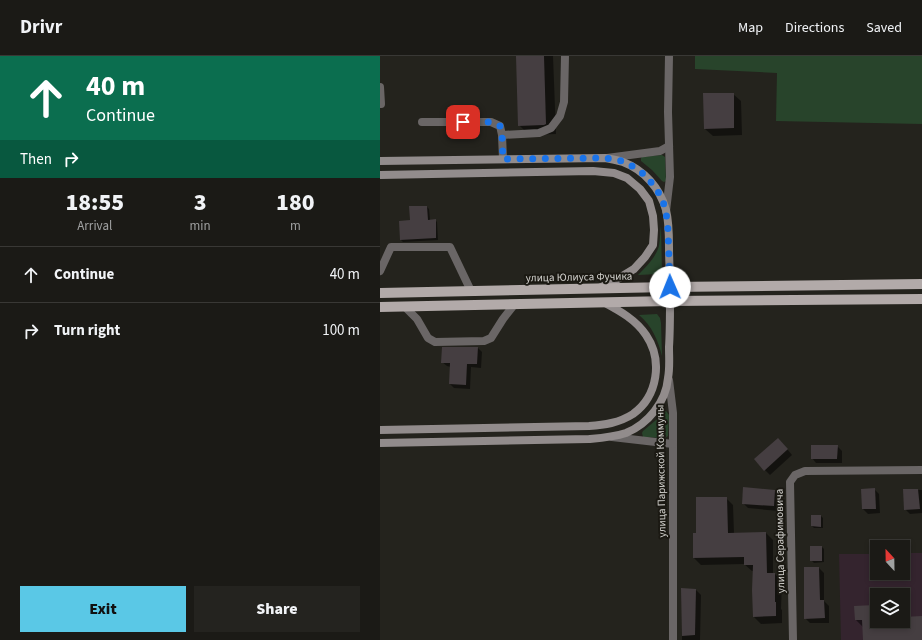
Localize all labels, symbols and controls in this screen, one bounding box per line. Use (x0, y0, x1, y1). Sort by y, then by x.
text: Drivr (20, 14, 62, 41)
text: Map (738, 18, 763, 38)
text: Directions (785, 18, 844, 38)
text: Saved (866, 18, 902, 38)
text: 40 m (86, 66, 145, 106)
icon: ahead (20, 72, 72, 124)
text: Continue (86, 103, 155, 128)
pin (446, 105, 480, 139)
icon: arrive (452, 111, 474, 133)
icon: right (60, 148, 82, 170)
text: Then (20, 149, 52, 170)
text: 18:55 (65, 185, 124, 220)
text: 3 (194, 185, 207, 220)
text: 180 (276, 185, 315, 220)
text: Arrival (77, 217, 112, 235)
text: min (190, 217, 211, 235)
text: m (290, 217, 301, 235)
icon: ahead (20, 264, 42, 286)
text: Continue (54, 264, 114, 285)
text: 40 m (330, 264, 360, 285)
position arrow (649, 266, 691, 308)
street label: улица Юлиуса Фучика (526, 269, 632, 285)
icon: right (20, 320, 42, 342)
text: Turn right (54, 320, 120, 341)
text: 100 m (322, 320, 360, 341)
street label: улица Парижской Коммуны (652, 404, 670, 538)
street label: улица Серафимовича (772, 489, 788, 593)
north arrow (870, 540, 910, 580)
map controls (870, 540, 910, 628)
button: Exit (20, 586, 186, 632)
button: Share (194, 586, 360, 632)
button: layers (870, 588, 910, 628)

